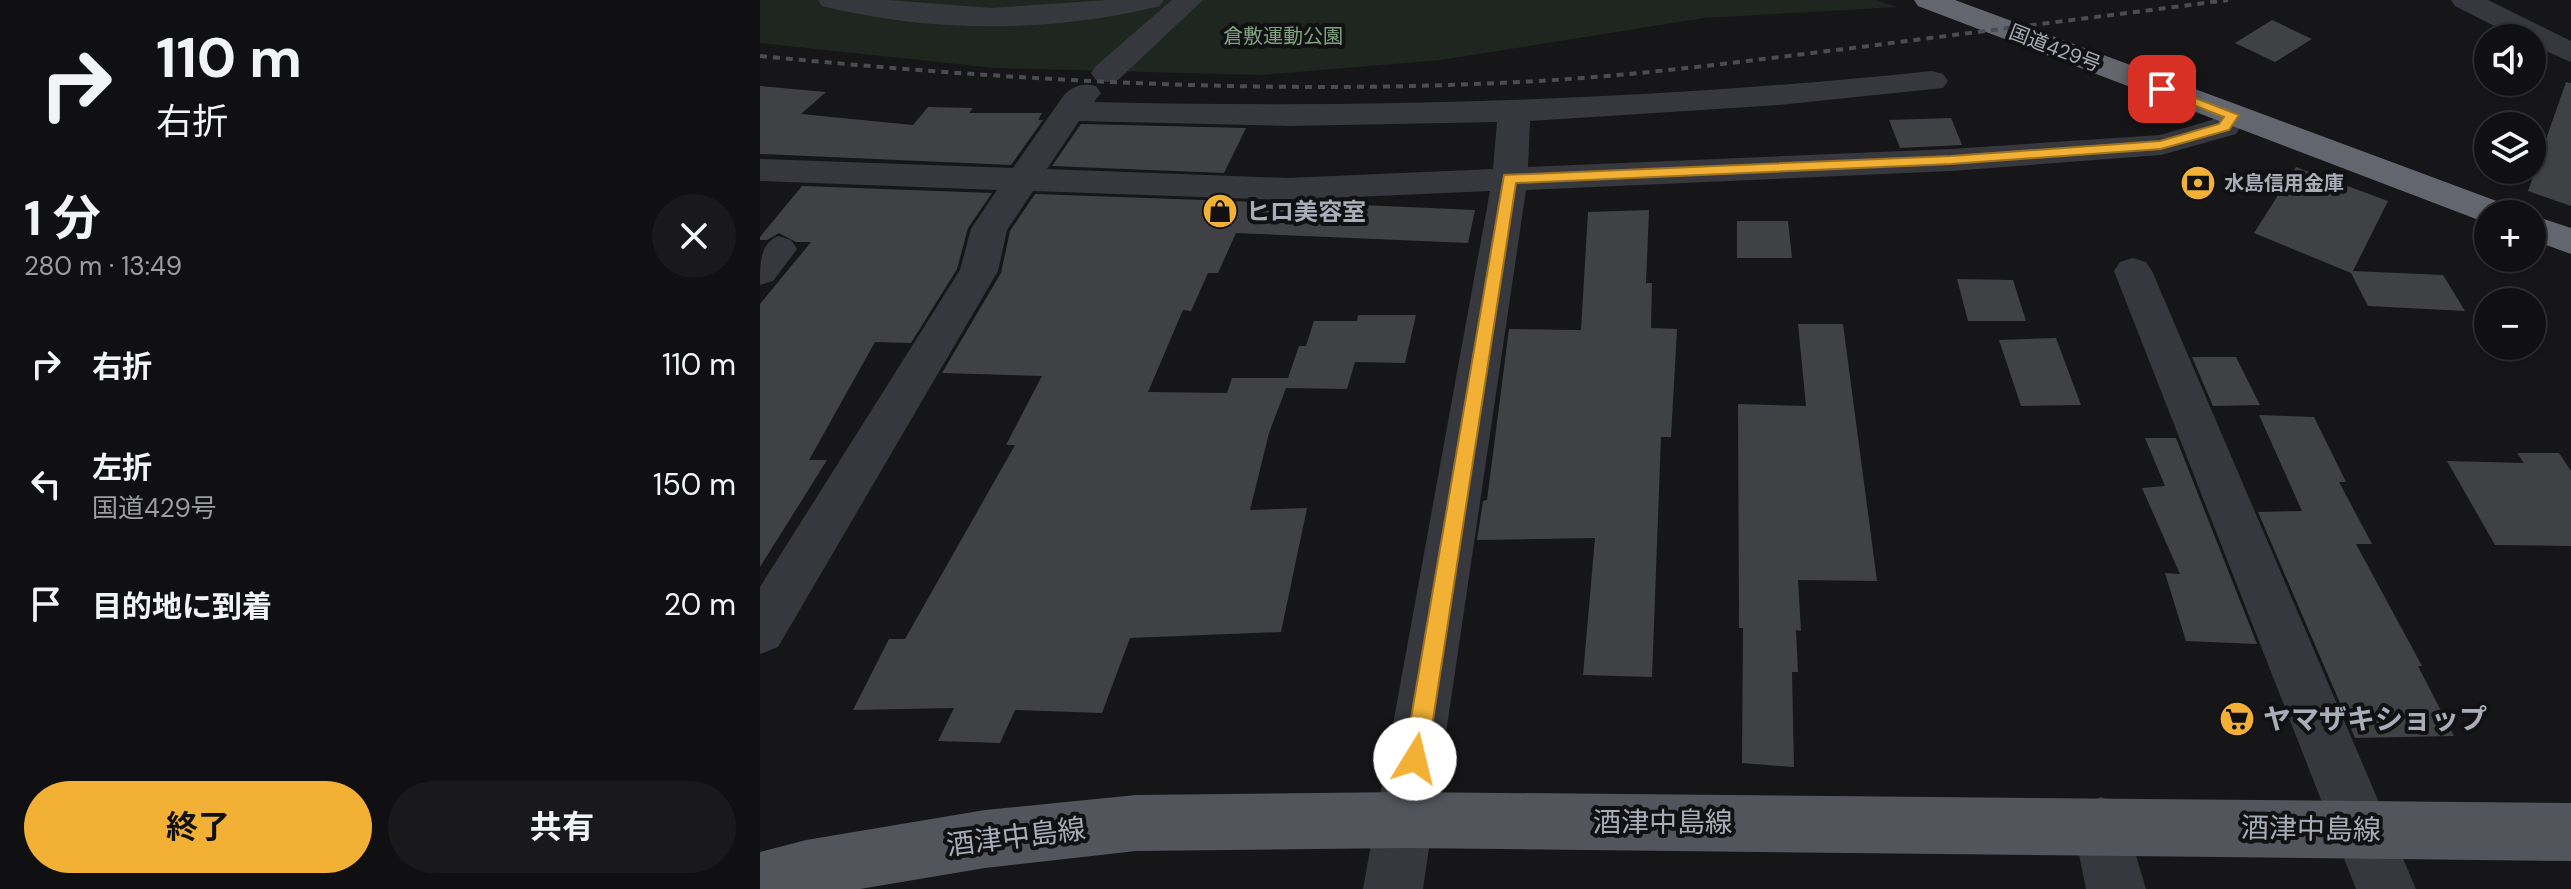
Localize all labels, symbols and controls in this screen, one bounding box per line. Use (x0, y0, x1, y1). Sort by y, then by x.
street label: 国道429号 (2006, 19, 2104, 77)
text: 110 m (156, 21, 302, 94)
park label: 倉敷運動公園 (1223, 23, 1343, 49)
map controls (2474, 24, 2546, 360)
button: sound (2474, 24, 2546, 96)
icon: right (24, 32, 128, 136)
pin (2128, 55, 2196, 123)
icon: arrive (2140, 67, 2184, 111)
text: 右折 (156, 98, 228, 145)
button: layers (2474, 112, 2546, 184)
bank icon: 水島信用金庫 (2179, 164, 2217, 202)
place label: 水島信用金庫 (2224, 170, 2344, 196)
text: 1 分 (24, 187, 101, 250)
shop icon: ヒロ美容室 (1201, 192, 1239, 230)
button: close (652, 194, 736, 278)
place label: ヒロ美容室 (1246, 196, 1366, 227)
button: + (2474, 200, 2546, 272)
text: 280 m · 13:49 (24, 249, 182, 283)
button: − (2474, 288, 2546, 360)
icon: right (24, 342, 68, 386)
text: 110 m (662, 345, 736, 384)
text: 右折 (92, 347, 152, 386)
text: 左折 (92, 448, 152, 487)
icon: left (24, 462, 68, 506)
text: 150 m (653, 465, 736, 504)
text: 国道429号 (92, 491, 217, 525)
icon: arrive (24, 582, 68, 626)
text: 20 m (664, 585, 736, 624)
text: 目的地に到着 (92, 587, 272, 626)
supermarket icon: ヤマザキショップ (2218, 700, 2256, 738)
place label: ヤマザキショップ (2263, 701, 2487, 738)
position arrow (1373, 717, 1457, 801)
button: 終了 (24, 781, 372, 873)
button: 共有 (388, 781, 736, 873)
street label: 酒津中島線 (1593, 804, 1733, 841)
street label: 酒津中島線 (2241, 809, 2381, 849)
street label: 酒津中島線 (944, 810, 1088, 864)

